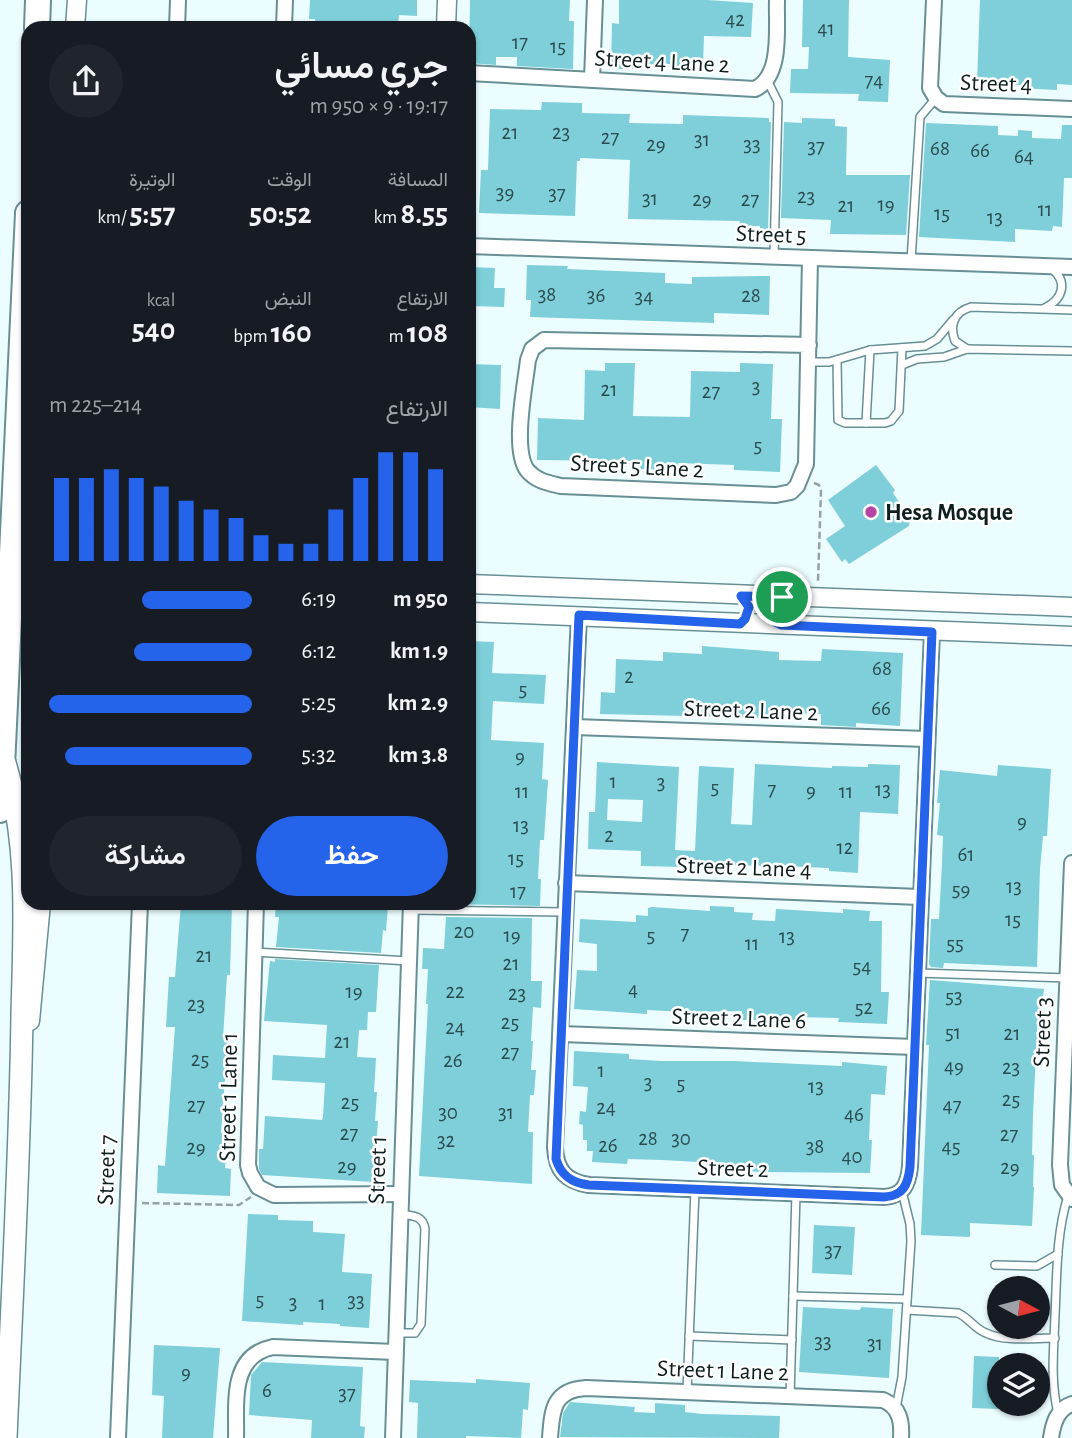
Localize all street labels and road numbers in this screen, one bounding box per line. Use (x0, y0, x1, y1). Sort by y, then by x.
street label: Street 4 Lane 2 (594, 46, 730, 78)
street label: Street 4 (960, 71, 1032, 97)
street label: Street 5 (735, 222, 807, 248)
street label: Street 5 Lane 2 (570, 452, 704, 482)
street label: Street 2 Lane 2 (683, 697, 819, 725)
street label: Street 2 Lane 4 (676, 854, 812, 882)
street label: Street 3 (1030, 996, 1056, 1068)
street label: Street 2 Lane 6 (671, 1005, 807, 1033)
street label: Street 1 Lane 1 (216, 1032, 242, 1162)
street label: Street 7 (94, 1134, 120, 1206)
street label: Street 1 (365, 1135, 391, 1205)
street label: Street 2 (697, 1156, 769, 1182)
street label: Street 1 Lane 2 (657, 1357, 789, 1385)

